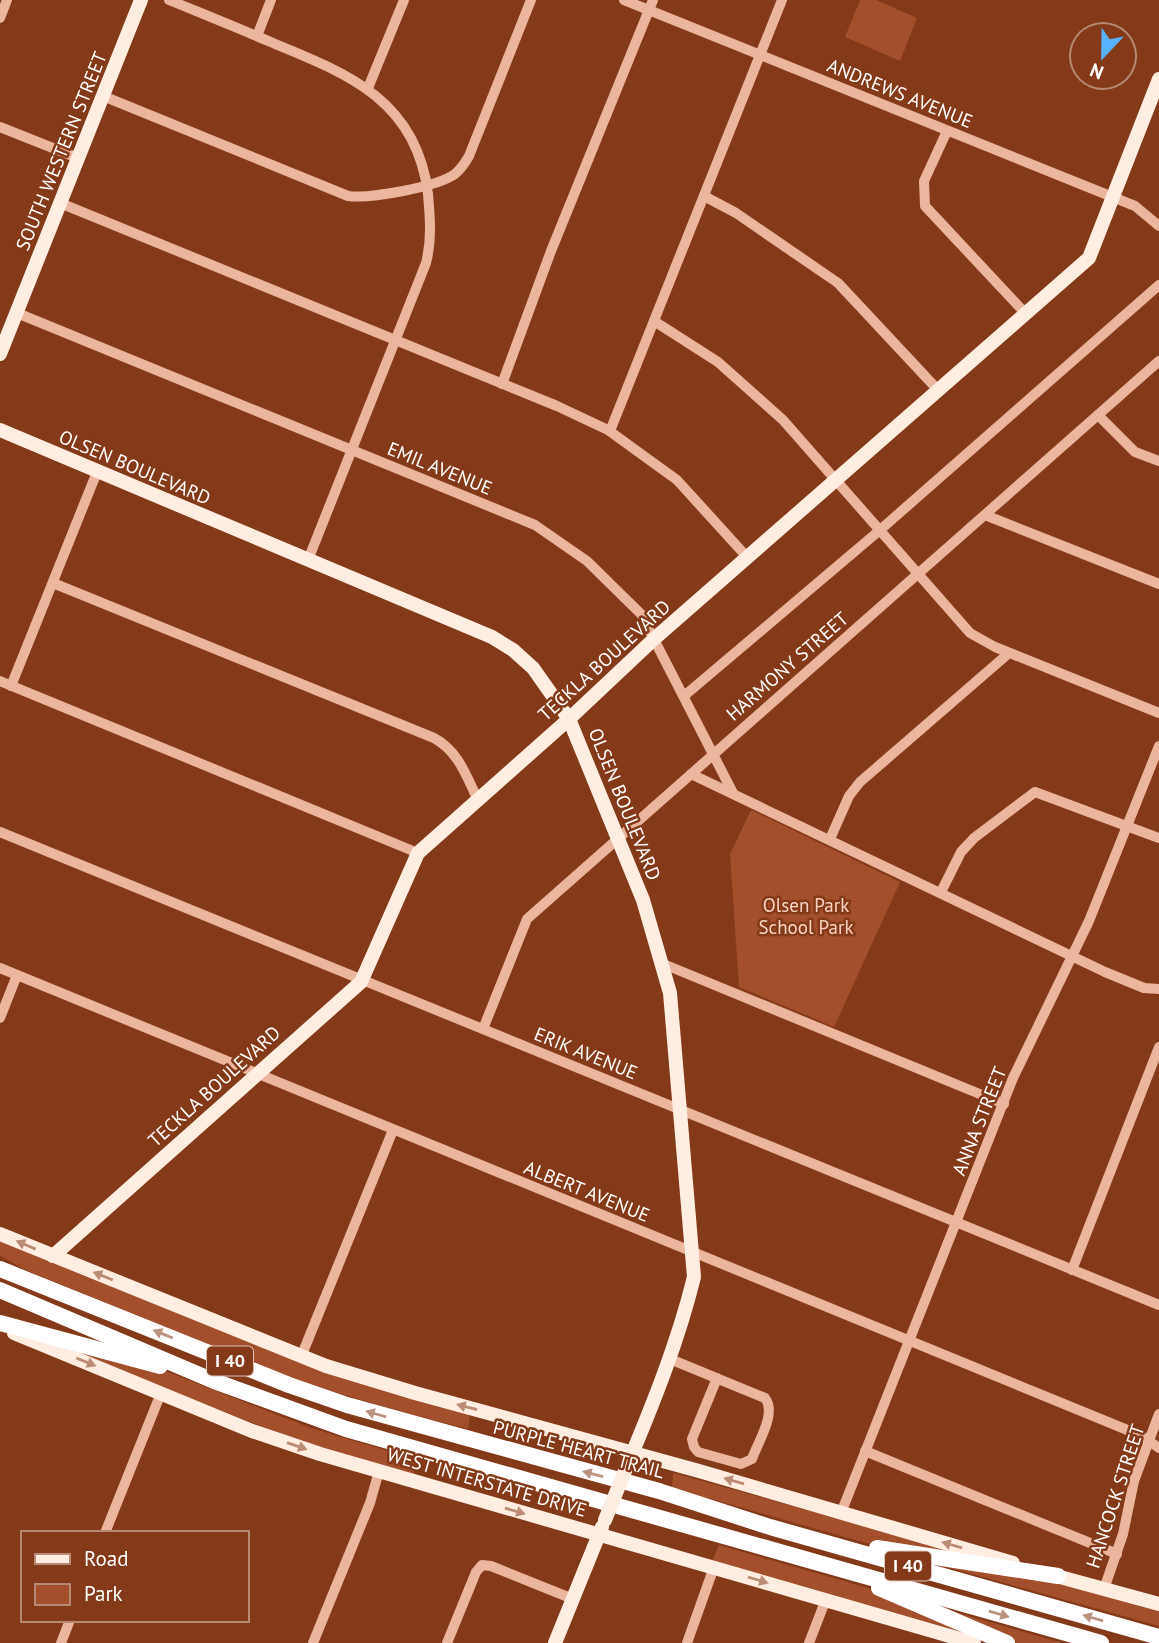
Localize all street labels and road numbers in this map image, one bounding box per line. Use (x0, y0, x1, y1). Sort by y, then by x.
street label: SOUTH WESTERN STREET (10, 48, 112, 254)
street label: ANDREWS AVENUE (824, 53, 976, 133)
street label: OLSEN BOULEVARD (56, 424, 214, 510)
street label: EMIL AVENUE (384, 436, 496, 500)
street label: TECKLA BOULEVARD (533, 594, 675, 726)
street label: HARMONY STREET (721, 606, 853, 726)
street label: OLSEN BOULEVARD (583, 724, 667, 884)
street label: TECKLA BOULEVARD (143, 1020, 285, 1152)
street label: ERIK AVENUE (531, 1021, 641, 1085)
street label: ANNA STREET (946, 1063, 1012, 1179)
street label: ALBERT AVENUE (521, 1155, 653, 1227)
road number: I 40 (207, 1346, 253, 1376)
street label: PURPLE HEART TRAIL (491, 1415, 667, 1483)
street label: HANCOCK STREET (1080, 1421, 1150, 1571)
street label: WEST INTERSTATE DRIVE (384, 1442, 590, 1522)
road number: I 40 (885, 1552, 931, 1581)

